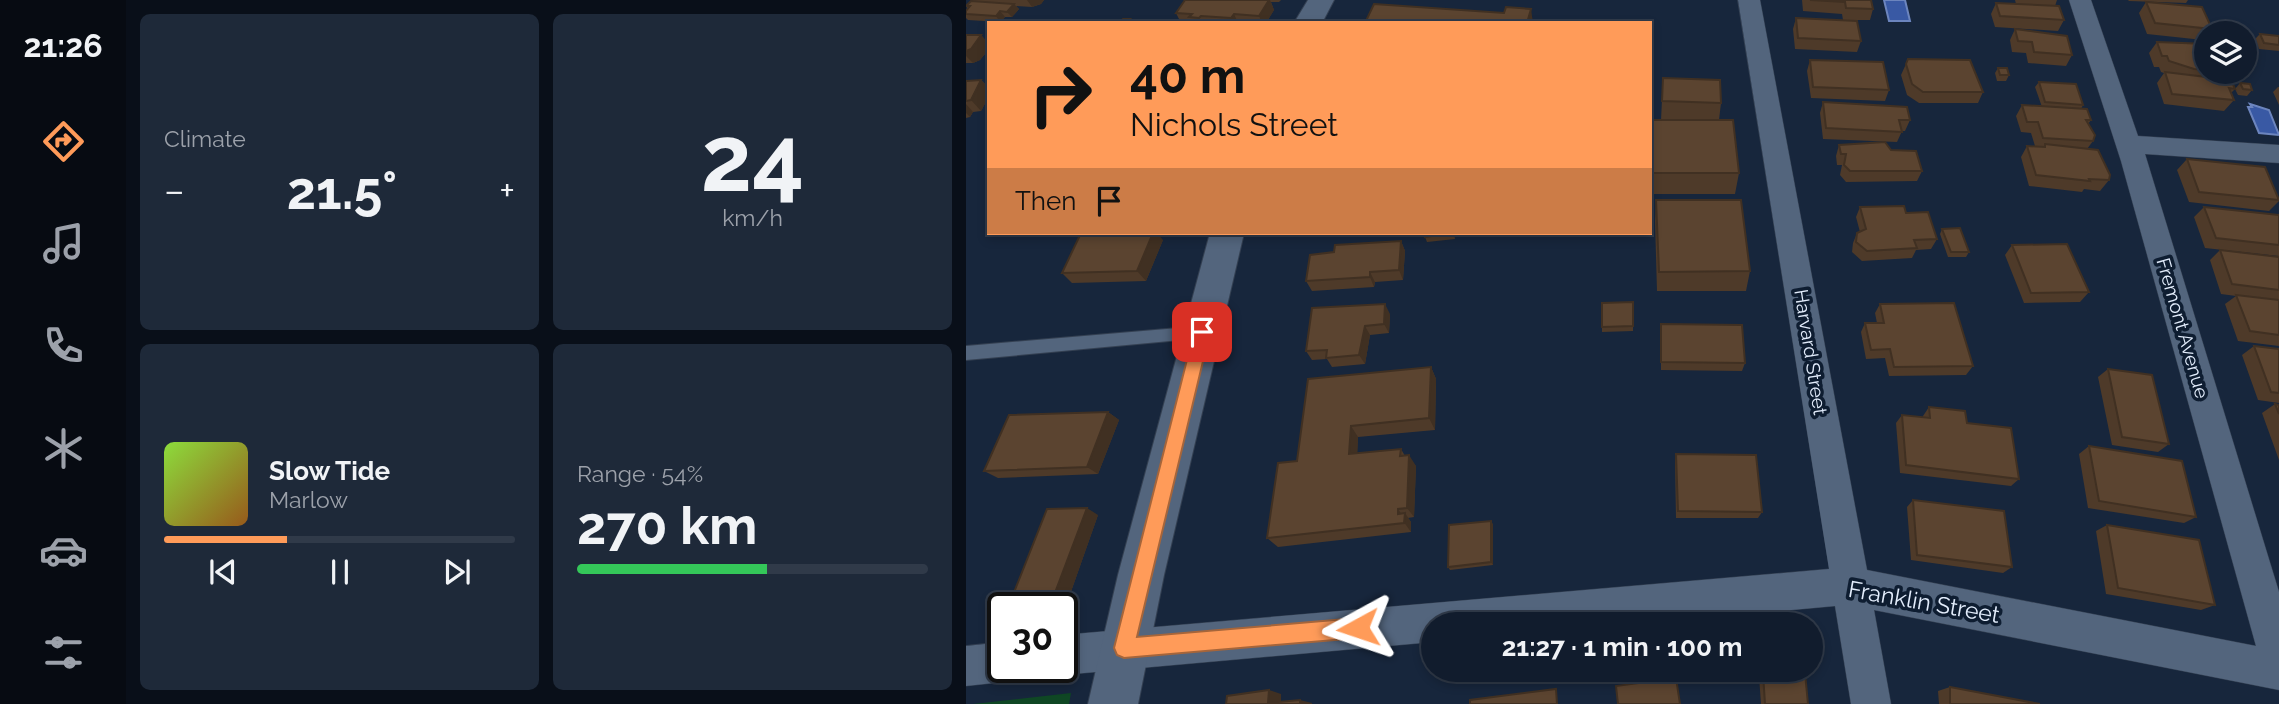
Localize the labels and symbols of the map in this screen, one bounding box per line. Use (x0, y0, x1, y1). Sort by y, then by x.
street label: Fremont Avenue (2152, 255, 2214, 401)
street label: Harvard Street (1790, 288, 1832, 417)
pin (1172, 302, 1232, 362)
street label: Franklin Street (1846, 575, 2002, 628)
position arrow (1321, 591, 1395, 665)
speed limit sign: 30 (987, 592, 1078, 683)

